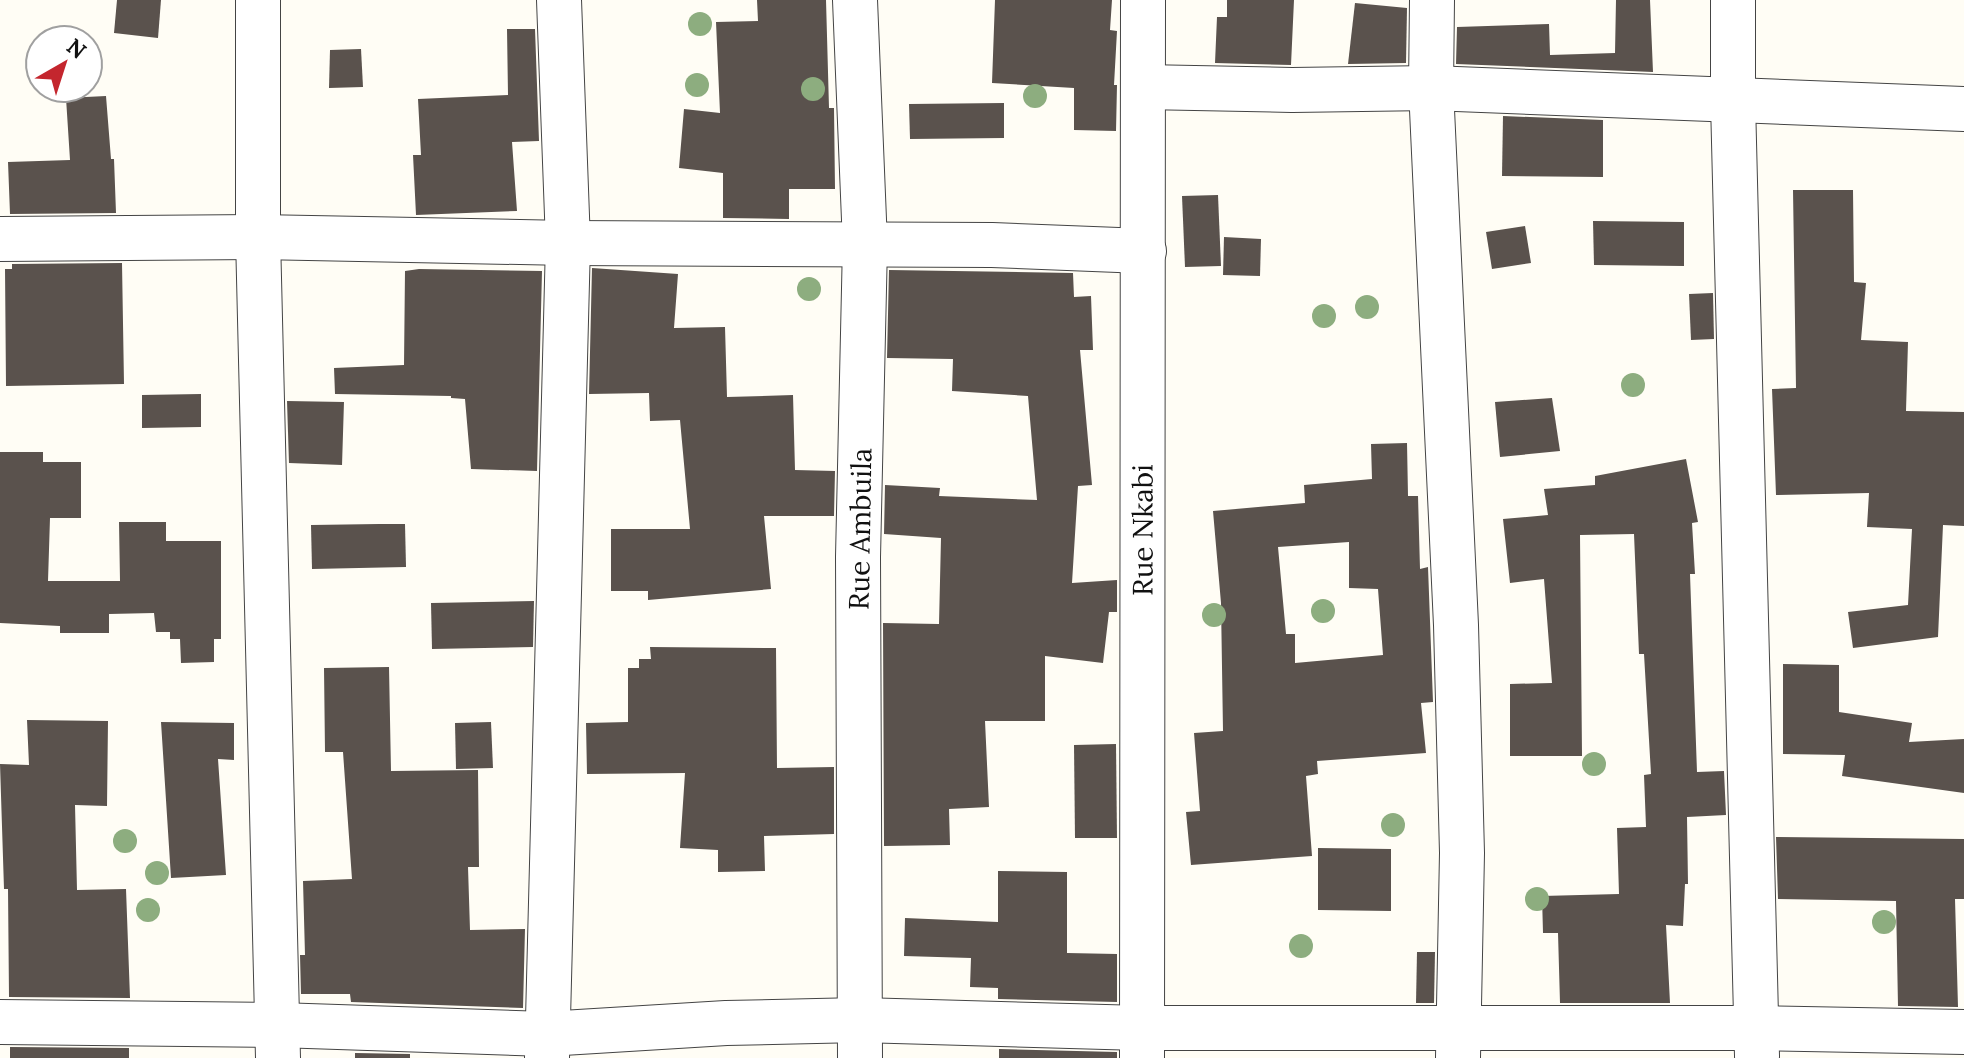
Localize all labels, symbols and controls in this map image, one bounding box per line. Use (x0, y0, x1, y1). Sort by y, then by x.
north arrow (24, 24, 104, 104)
text: N (61, 32, 92, 65)
street label: Rue Ambuila (841, 448, 879, 610)
street label: Rue Nkabi (1124, 464, 1161, 596)

